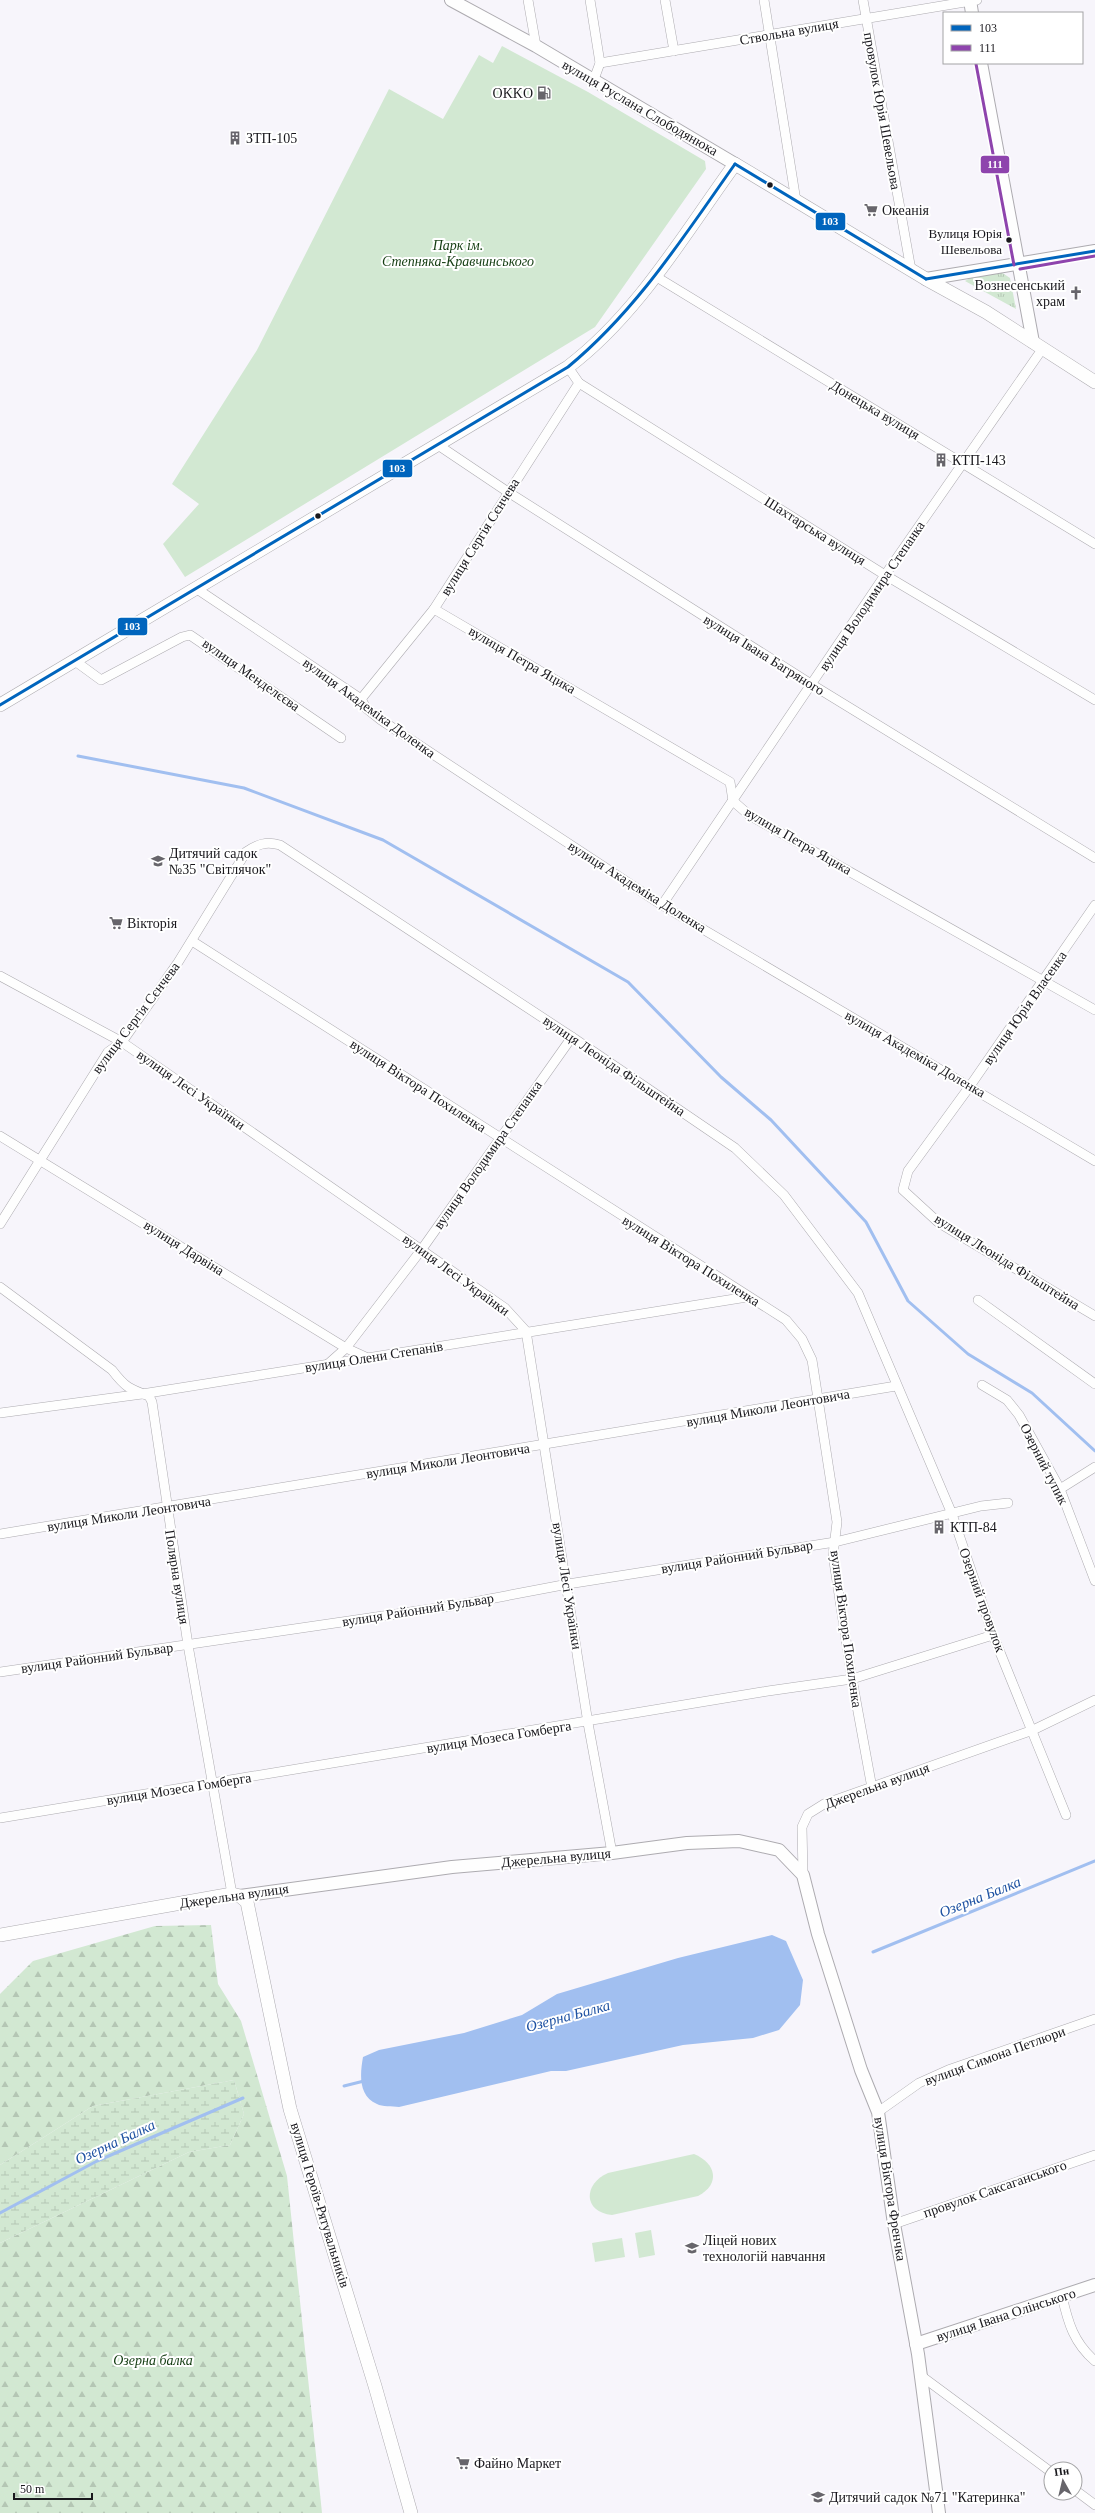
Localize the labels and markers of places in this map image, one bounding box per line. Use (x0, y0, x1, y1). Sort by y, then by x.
fuel station icon: OKKO (536, 85, 552, 101)
place label: OKKO (493, 86, 533, 101)
building icon: ЗТП-105 (227, 130, 243, 146)
place label: ЗТП-105 (246, 131, 297, 146)
unlabelled marker (765, 180, 775, 190)
supermarket icon: Океанія (863, 202, 879, 218)
place label: Океанія (882, 203, 930, 218)
place label: Вулиця Юрія Шевельова (928, 226, 1002, 257)
marker: Вулиця Юрія Шевельова (1004, 235, 1014, 245)
place label: Вознесенський храм (975, 278, 1066, 309)
church icon: Вознесенський храм (1068, 285, 1084, 301)
building icon: КТП-143 (933, 452, 949, 468)
place label: КТП-143 (952, 453, 1006, 468)
unlabelled marker (313, 511, 323, 521)
place label: Дитячий садок №35 "Світлячок" (169, 846, 271, 877)
school or university icon: Дитячий садок №35 "Світлячок" (150, 853, 166, 869)
supermarket icon: Вікторія (108, 915, 124, 931)
place label: Вікторія (127, 916, 178, 931)
building icon: КТП-84 (931, 1519, 947, 1535)
place label: КТП-84 (950, 1520, 997, 1535)
place label: Ліцей нових технологій навчання (703, 2233, 826, 2264)
school or university icon: Ліцей нових технологій навчання (684, 2240, 700, 2256)
supermarket icon: Файно Маркет (455, 2455, 471, 2471)
place label: Файно Маркет (474, 2456, 561, 2471)
school or university icon: Дитячий садок №71 "Катеринка" (810, 2489, 826, 2505)
place label: Дитячий садок №71 "Катеринка" (829, 2490, 1025, 2505)

